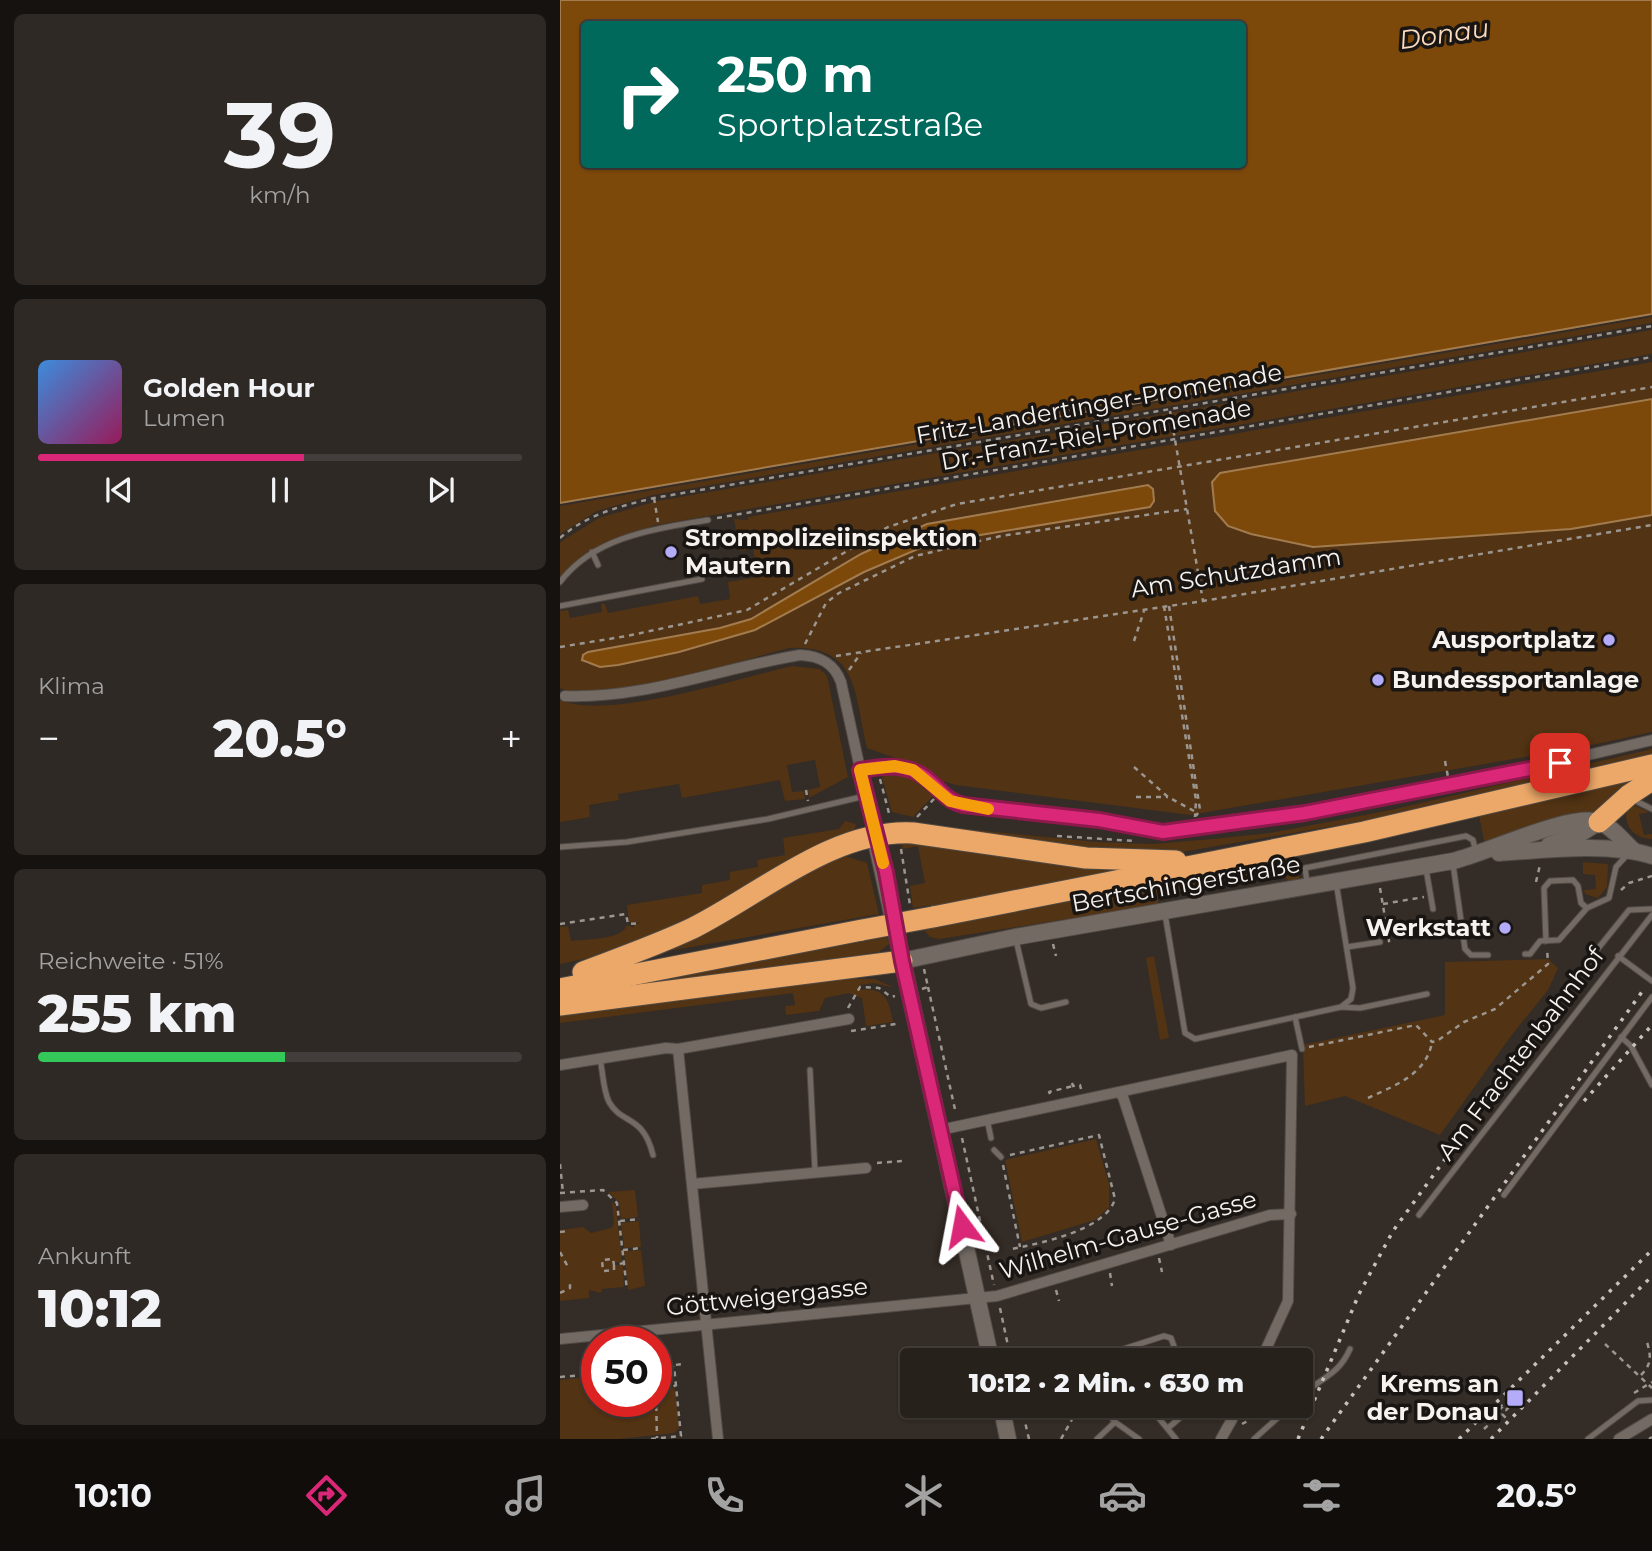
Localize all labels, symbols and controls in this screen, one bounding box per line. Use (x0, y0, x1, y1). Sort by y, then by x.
water label: Donau (1397, 12, 1491, 56)
text: 250 m (717, 45, 874, 104)
icon: right (602, 49, 693, 140)
text: 39 (224, 80, 336, 191)
text: Sportplatzstraße (717, 105, 983, 144)
text: km/h (249, 181, 311, 209)
street label: Fritz-Landertinger-Promenade (914, 357, 1284, 450)
text: Golden Hour (143, 372, 315, 404)
street label: Dr.-Franz-Riel-Promenade (939, 393, 1253, 476)
text: Lumen (143, 404, 226, 432)
icon: previous (100, 471, 138, 509)
icon: pause (261, 471, 299, 509)
icon: next (422, 471, 460, 509)
place label: Strompolizeiinspektion Mautern (685, 523, 978, 580)
street label: Am Schutzdamm (1129, 542, 1343, 603)
marker: Strompolizeiinspektion Mautern (663, 544, 679, 560)
place label: Ausportplatz (1431, 625, 1595, 654)
marker: Ausportplatz (1601, 632, 1617, 648)
place label: Bundessportanlage (1392, 665, 1639, 694)
text: Klima (38, 672, 105, 700)
marker: Bundessportanlage (1370, 672, 1386, 688)
text: 20.5° (213, 707, 347, 770)
text: − (38, 715, 60, 762)
text: + (500, 715, 522, 762)
pin (1530, 733, 1590, 793)
icon: arrive (1541, 744, 1579, 782)
street label: Bertschingerstraße (1069, 849, 1302, 918)
place label: Werkstatt (1366, 913, 1492, 942)
marker: Werkstatt (1497, 920, 1513, 936)
street label: Am Frachtenbahnhof (1431, 941, 1610, 1166)
text: Reichweite · 51% (38, 947, 224, 975)
text: 255 km (38, 982, 237, 1045)
street label: Wilhelm-Gause-Gasse (996, 1184, 1260, 1285)
position arrow (925, 1189, 999, 1263)
text: Ankunft (38, 1242, 132, 1270)
street label: Göttweigergasse (664, 1271, 869, 1322)
text: 10:12 (38, 1277, 162, 1340)
speed limit sign: 50 (581, 1326, 672, 1417)
text: 10:12 · 2 Min. · 630 m (969, 1367, 1244, 1399)
place label: Krems an der Donau (1367, 1369, 1499, 1426)
marker: Krems an der Donau (1505, 1388, 1525, 1408)
icon: directions (302, 1471, 351, 1520)
icon: music (501, 1471, 550, 1520)
icon: phone (700, 1471, 749, 1520)
icon: climate (899, 1471, 948, 1520)
icon: car (1098, 1471, 1147, 1520)
icon: filters (1297, 1471, 1346, 1520)
text: 10:10 (75, 1476, 152, 1515)
text: 20.5° (1496, 1476, 1577, 1515)

